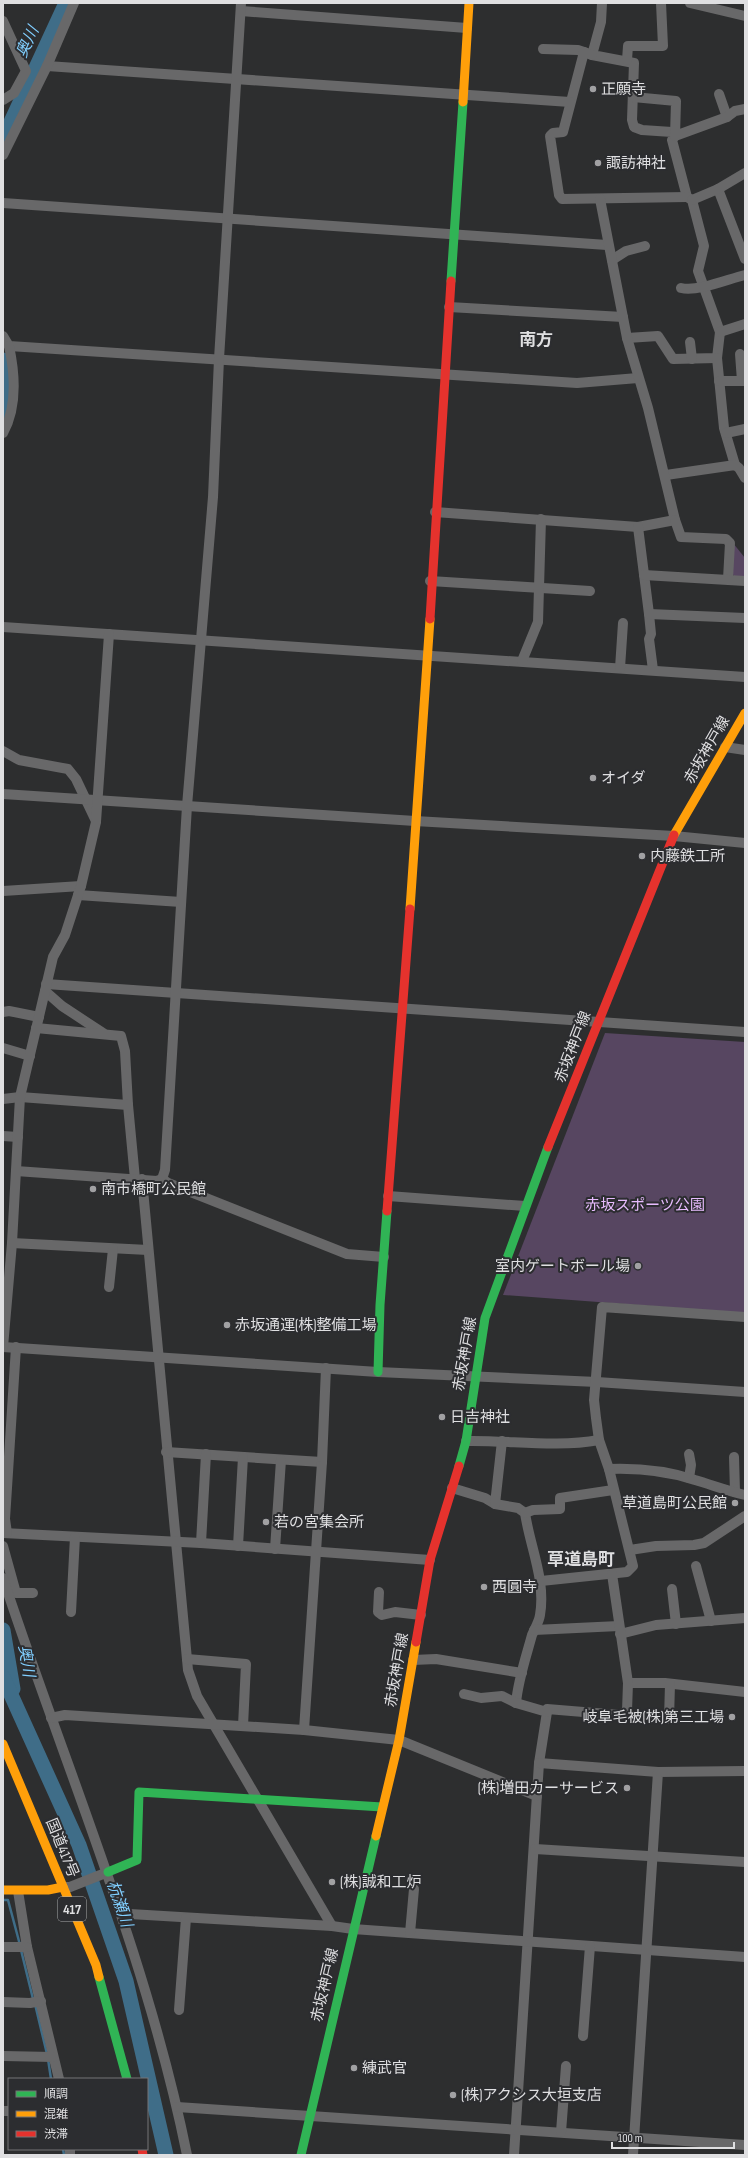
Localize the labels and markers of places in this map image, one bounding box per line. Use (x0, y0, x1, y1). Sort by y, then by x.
place label: 正願寺 (601, 80, 646, 99)
marker: 正願寺 (588, 84, 598, 94)
place label: 諏訪神社 (606, 154, 666, 173)
marker: 諏訪神社 (593, 158, 603, 168)
place label: オイダ (601, 769, 645, 788)
marker: オイダ (588, 773, 598, 783)
place label: 内藤鉄工所 (650, 847, 725, 866)
marker: 内藤鉄工所 (637, 851, 647, 861)
place label: 南市橋町公民館 (101, 1180, 206, 1199)
marker: 南市橋町公民館 (88, 1184, 98, 1194)
place label: 室内ゲートボール場 (495, 1257, 630, 1276)
marker: 室内ゲートボール場 (633, 1261, 643, 1271)
place label: 赤坂通運(株)整備工場 (235, 1316, 377, 1335)
marker: 赤坂通運(株)整備工場 (222, 1320, 232, 1330)
place label: 日吉神社 (450, 1408, 510, 1427)
marker: 日吉神社 (437, 1412, 447, 1422)
place label: 草道島町公民館 (622, 1494, 727, 1513)
marker: 草道島町公民館 (730, 1498, 740, 1508)
place label: 若の宮集会所 (274, 1513, 364, 1532)
marker: 若の宮集会所 (261, 1517, 271, 1527)
place label: 西圓寺 (492, 1578, 537, 1597)
marker: 西圓寺 (479, 1582, 489, 1592)
place label: 岐阜毛被(株)第三工場 (583, 1708, 724, 1727)
marker: 岐阜毛被(株)第三工場 (727, 1712, 737, 1722)
place label: (株)増田カーサービス (478, 1779, 619, 1798)
marker: (株)増田カーサービス (622, 1783, 632, 1793)
place label: (株)誠和工炉 (340, 1873, 422, 1892)
marker: (株)誠和工炉 (327, 1877, 337, 1887)
place label: 練武官 (362, 2059, 407, 2078)
marker: 練武官 (349, 2063, 359, 2073)
place label: (株)アクシス大垣支店 (461, 2086, 602, 2105)
marker: (株)アクシス大垣支店 (448, 2090, 458, 2100)

